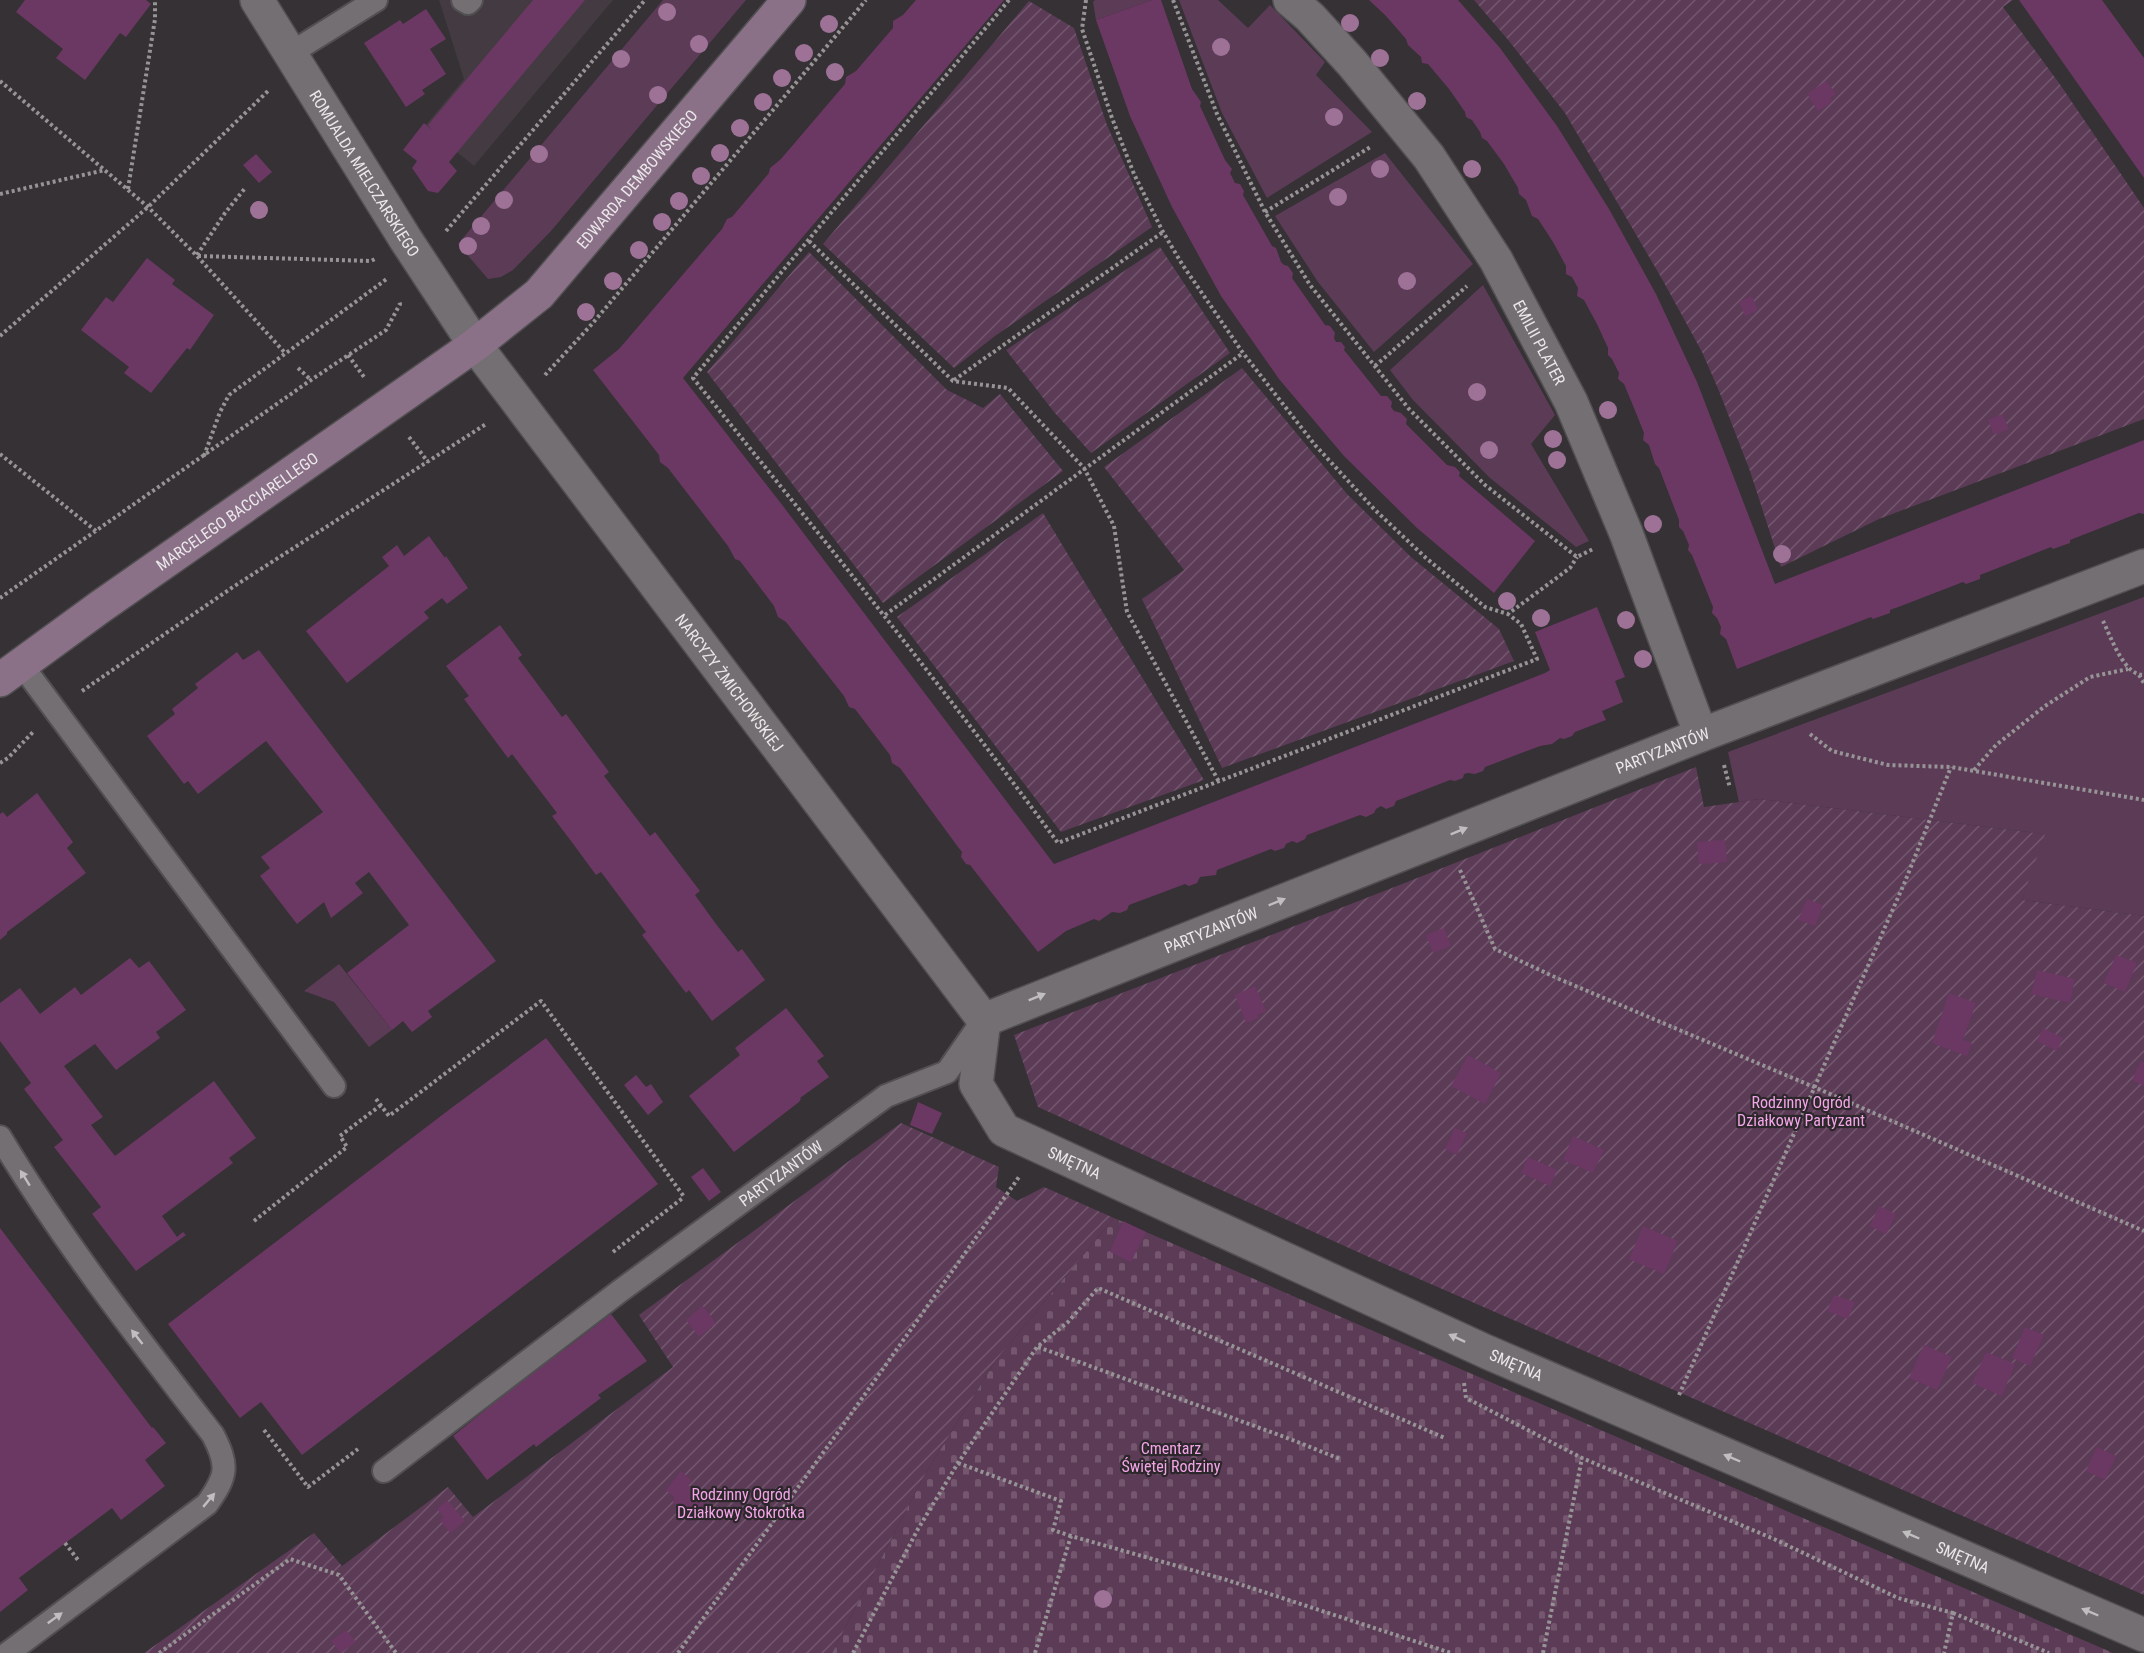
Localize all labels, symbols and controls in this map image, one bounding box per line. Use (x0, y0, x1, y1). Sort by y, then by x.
street label: ROMUALDA MIELCZARSKIEGO (306, 87, 424, 260)
street label: EDWARDA DEMBOWSKIEGO (572, 106, 701, 252)
street label: EMILII PLATER (1509, 297, 1570, 388)
street label: MARCELEGO BACCIARELLEGO (152, 448, 322, 574)
street label: NARCYZY ŻMICHOWSKIEJ (672, 610, 788, 755)
street label: PARTYZANTÓW (1613, 723, 1712, 777)
one-way arrow (1450, 825, 1468, 835)
one-way arrow (1269, 897, 1287, 907)
street label: PARTYZANTÓW (1161, 903, 1260, 957)
one-way arrow (1029, 992, 1047, 1002)
park label: Rodzinny Ogród Działkowy Partyzant (1737, 1093, 1865, 1130)
street label: PARTYZANTÓW (735, 1136, 826, 1210)
street label: SMĘTNA (1045, 1142, 1104, 1183)
one-way arrow (19, 1170, 30, 1186)
one-way arrow (131, 1329, 144, 1345)
one-way arrow (1448, 1334, 1465, 1343)
street label: SMĘTNA (1487, 1345, 1546, 1385)
park label: Cmentarz Świętej Rodziny (1122, 1439, 1221, 1476)
one-way arrow (1723, 1452, 1741, 1462)
park label: Rodzinny Ogród Działkowy Stokrotka (677, 1485, 805, 1522)
one-way arrow (202, 1493, 215, 1508)
one-way arrow (1903, 1530, 1920, 1539)
street label: SMĘTNA (1933, 1537, 1992, 1577)
one-way arrow (2081, 1607, 2099, 1617)
one-way arrow (47, 1613, 62, 1625)

